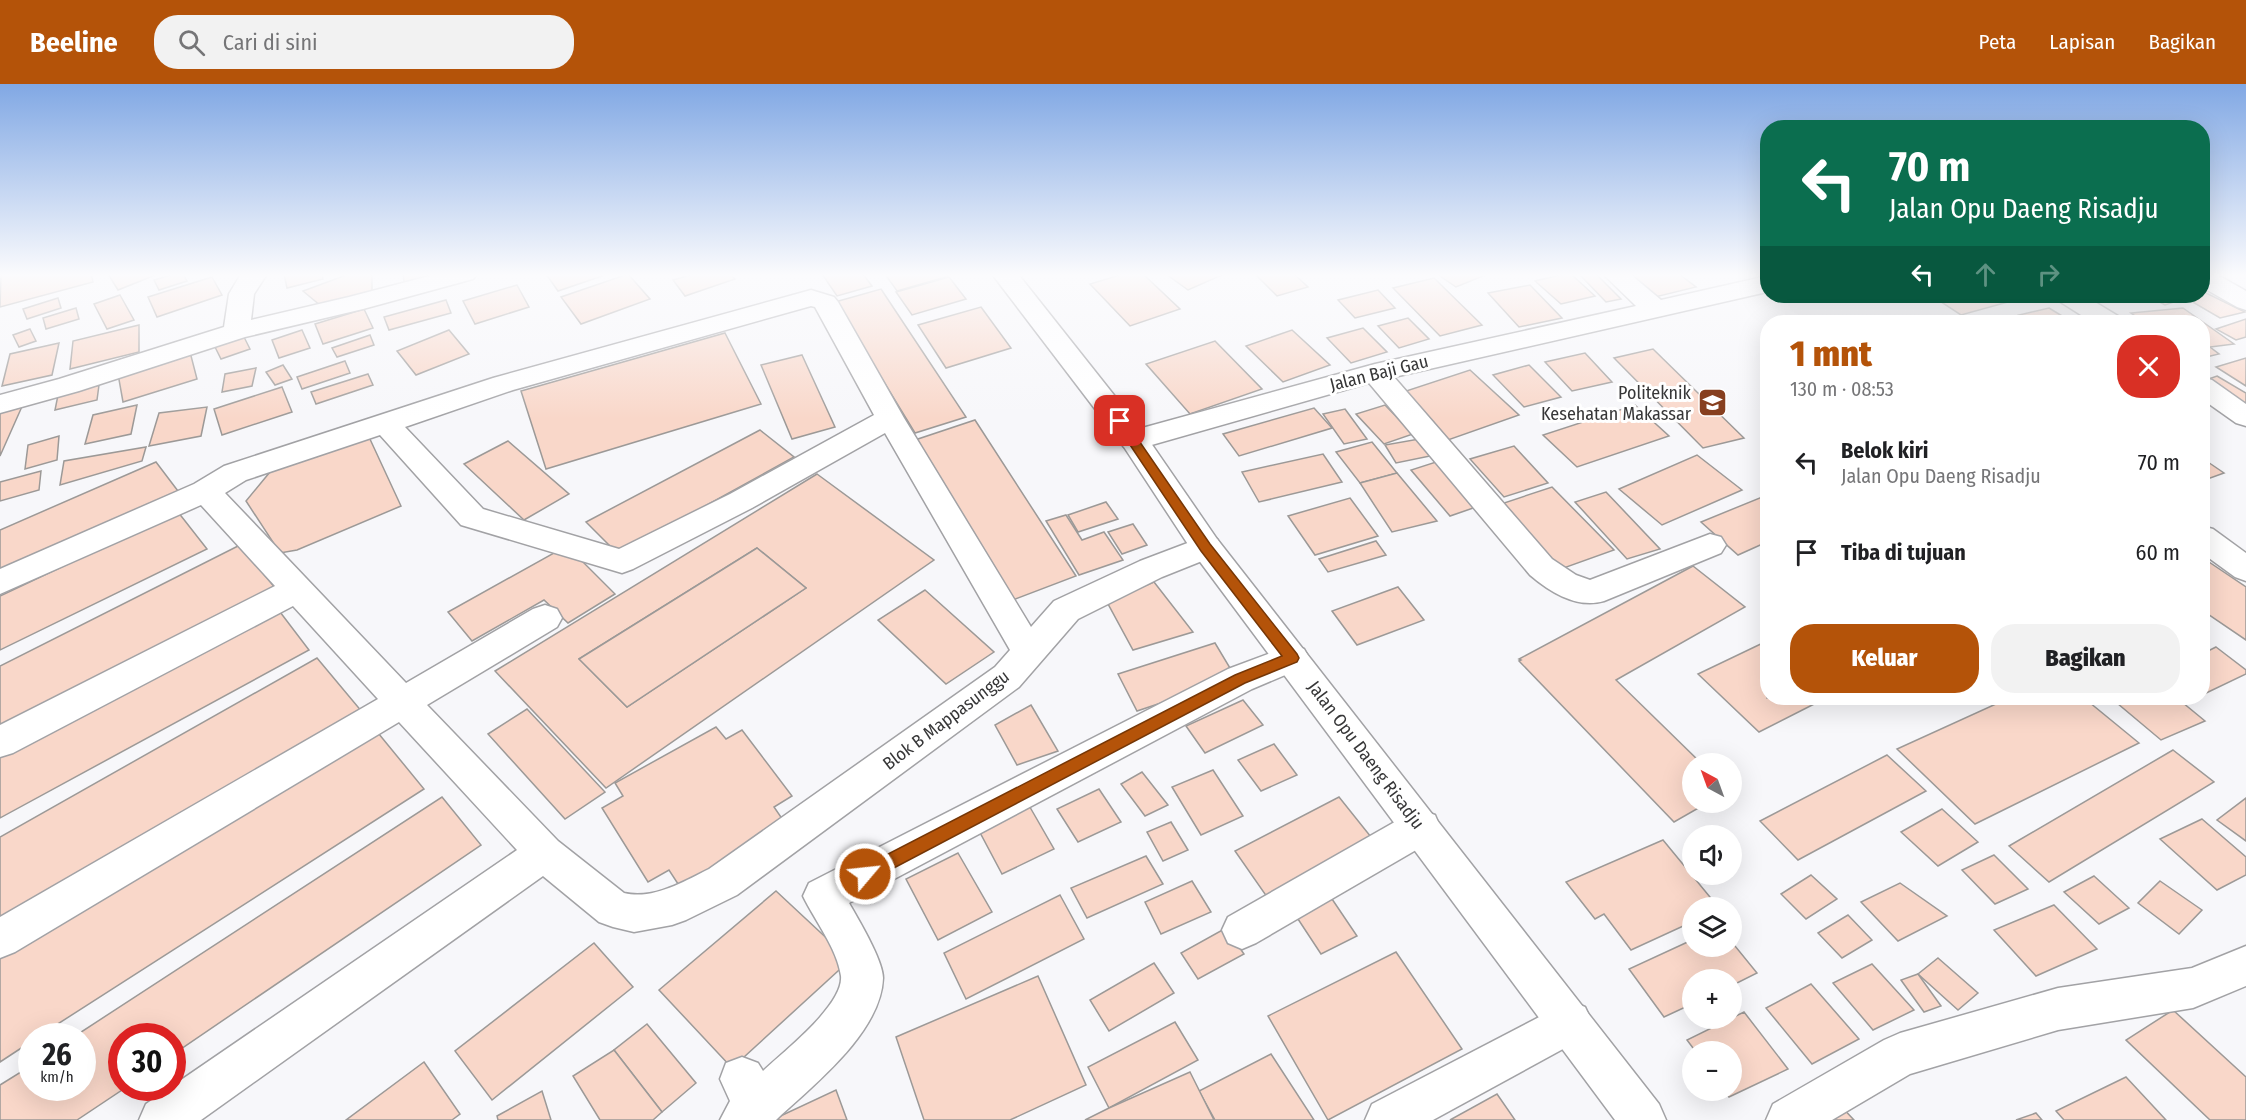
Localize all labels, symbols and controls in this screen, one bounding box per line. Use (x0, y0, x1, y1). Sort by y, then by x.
search box (154, 15, 574, 69)
text: Beeline (30, 26, 118, 59)
icon: search (175, 26, 208, 59)
text: Cari di sini (223, 29, 318, 56)
text: Peta (1979, 29, 2016, 55)
text: Lapisan (2049, 29, 2115, 55)
text: Bagikan (2148, 29, 2216, 55)
text: 70 m (1889, 142, 1970, 192)
icon: left (1790, 144, 1868, 222)
text: Jalan Opu Daeng Risadju (1889, 193, 2159, 225)
icon: left (1906, 258, 1939, 291)
icon: ahead (1969, 258, 2002, 291)
icon: right (2032, 258, 2065, 291)
text: 1 mnt (1790, 332, 1872, 376)
button: close (2117, 335, 2180, 398)
street label: Jalan Baji Gau (1327, 350, 1431, 396)
text: 130 m · 08:53 (1790, 377, 1894, 401)
place label: Politeknik Kesehatan Makassar (1541, 382, 1692, 425)
school or university icon: Politeknik Kesehatan Makassar (1696, 387, 1728, 419)
pin (1094, 395, 1145, 446)
icon: arrive (1103, 404, 1136, 437)
text: Belok kiri (1841, 437, 1929, 464)
icon: left (1790, 446, 1823, 479)
text: 70 m (2138, 449, 2180, 476)
text: Jalan Opu Daeng Risadju (1841, 464, 2041, 488)
icon: arrive (1790, 536, 1823, 569)
text: Tiba di tujuan (1841, 539, 1966, 566)
text: 60 m (2136, 539, 2180, 566)
button: Keluar (1790, 624, 1979, 693)
button: Bagikan (1991, 624, 2180, 693)
street label: Blok B Mappasunggu (878, 665, 1014, 775)
street label: Jalan Opu Daeng Risadju (1303, 677, 1429, 833)
north arrow (1682, 753, 1742, 813)
map controls (1682, 753, 1742, 1101)
button: sound (1682, 825, 1742, 885)
position arrow (833, 842, 897, 906)
button: layers (1682, 897, 1742, 957)
button: + (1682, 969, 1742, 1029)
speed limit sign: 30 (108, 1023, 186, 1101)
text: 26 (42, 1037, 72, 1073)
button: − (1682, 1041, 1742, 1101)
text: km/h (40, 1068, 74, 1086)

